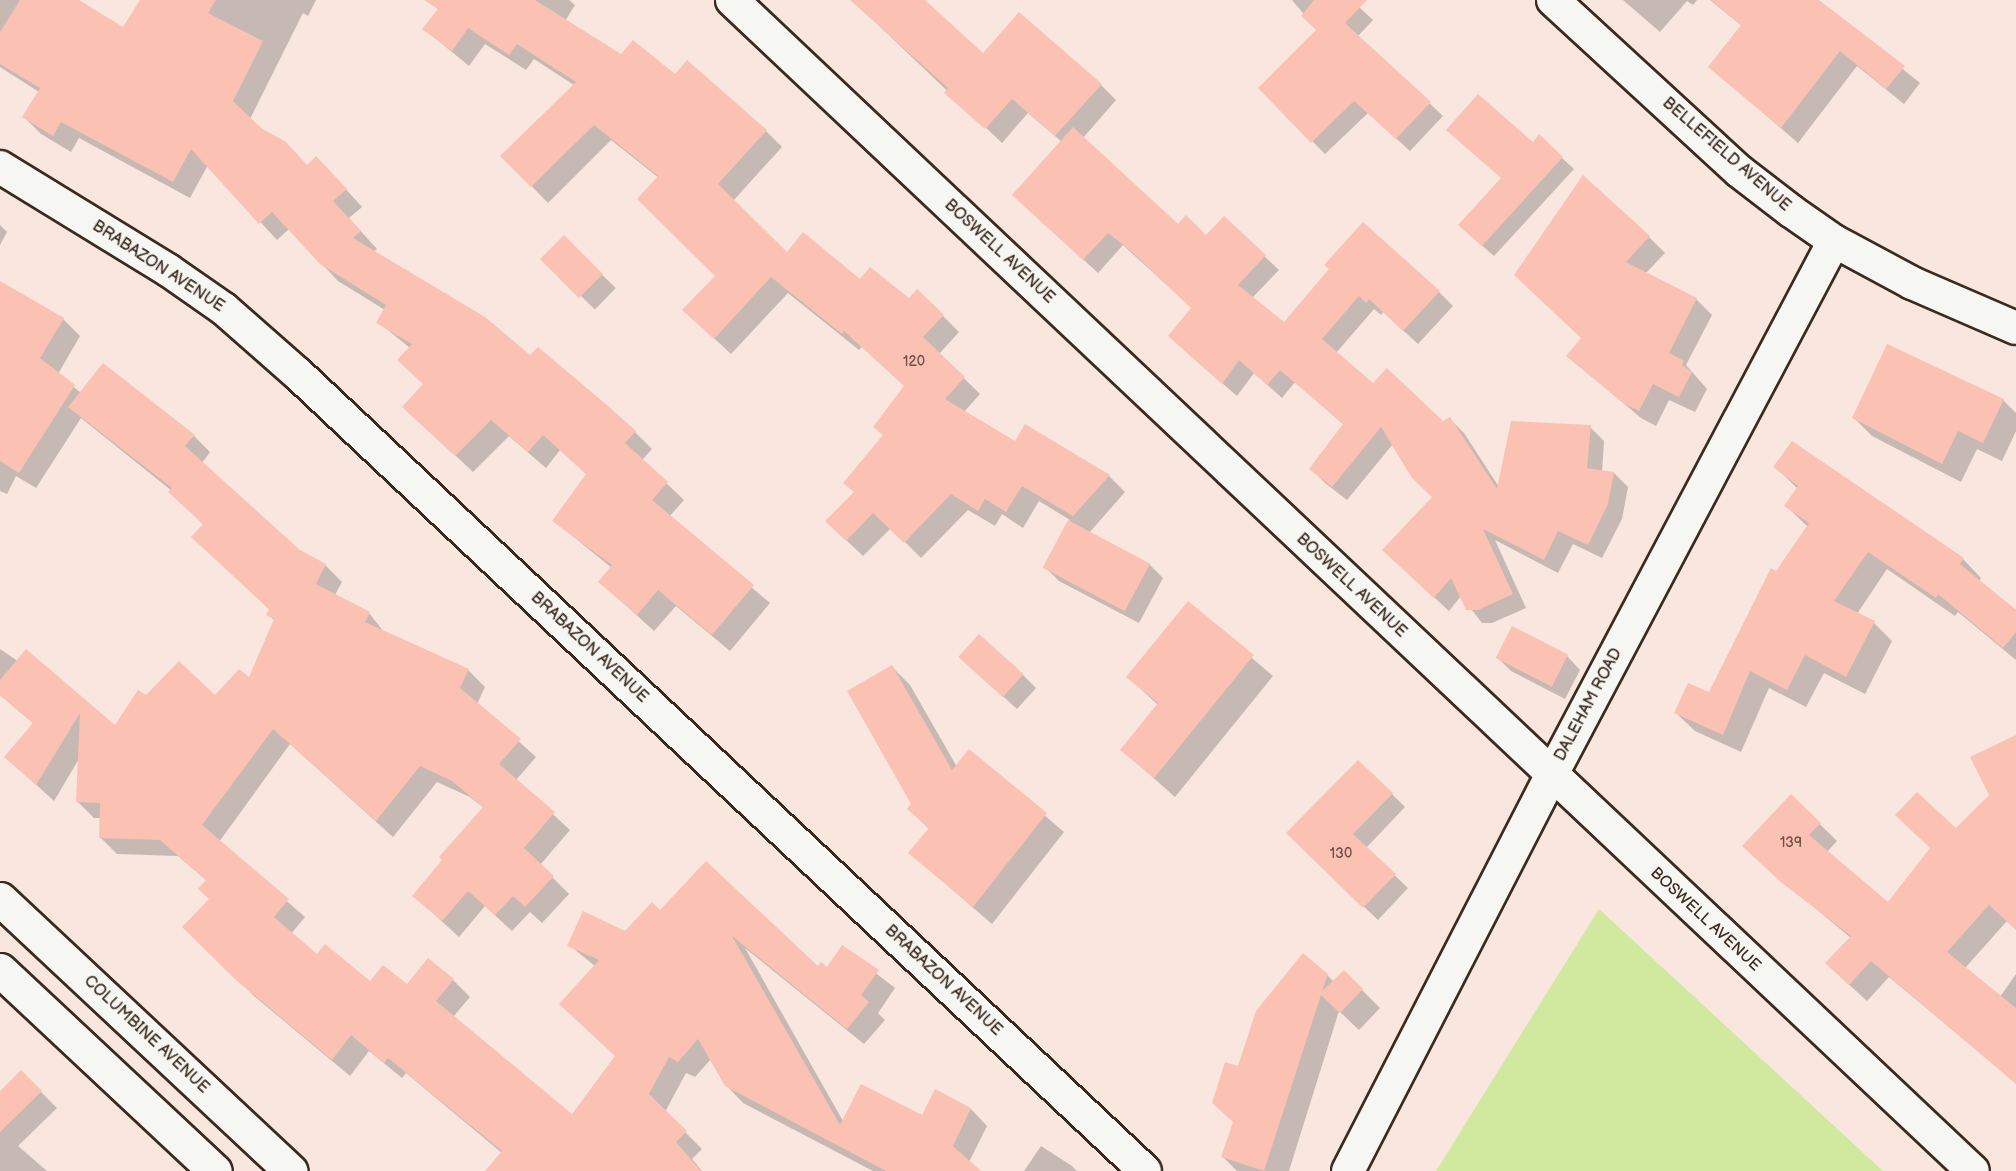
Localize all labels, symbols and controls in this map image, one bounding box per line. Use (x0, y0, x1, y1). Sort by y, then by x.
street label: BELLEFIELD AVENUE (1658, 94, 1794, 216)
street label: BOSWELL AVENUE (940, 196, 1058, 308)
street label: BRABAZON AVENUE (88, 217, 228, 317)
house number: 120 (903, 354, 925, 370)
street label: BOSWELL AVENUE (1292, 530, 1410, 642)
street label: BRABAZON AVENUE (526, 589, 652, 707)
street label: DALEHAM ROAD (1551, 645, 1627, 765)
house number: 139 (1780, 835, 1802, 851)
house number: 130 (1330, 846, 1352, 862)
street label: BOSWELL AVENUE (1646, 864, 1764, 976)
street label: BRABAZON AVENUE (880, 922, 1006, 1040)
street label: COLUMBINE AVENUE (79, 972, 213, 1098)

